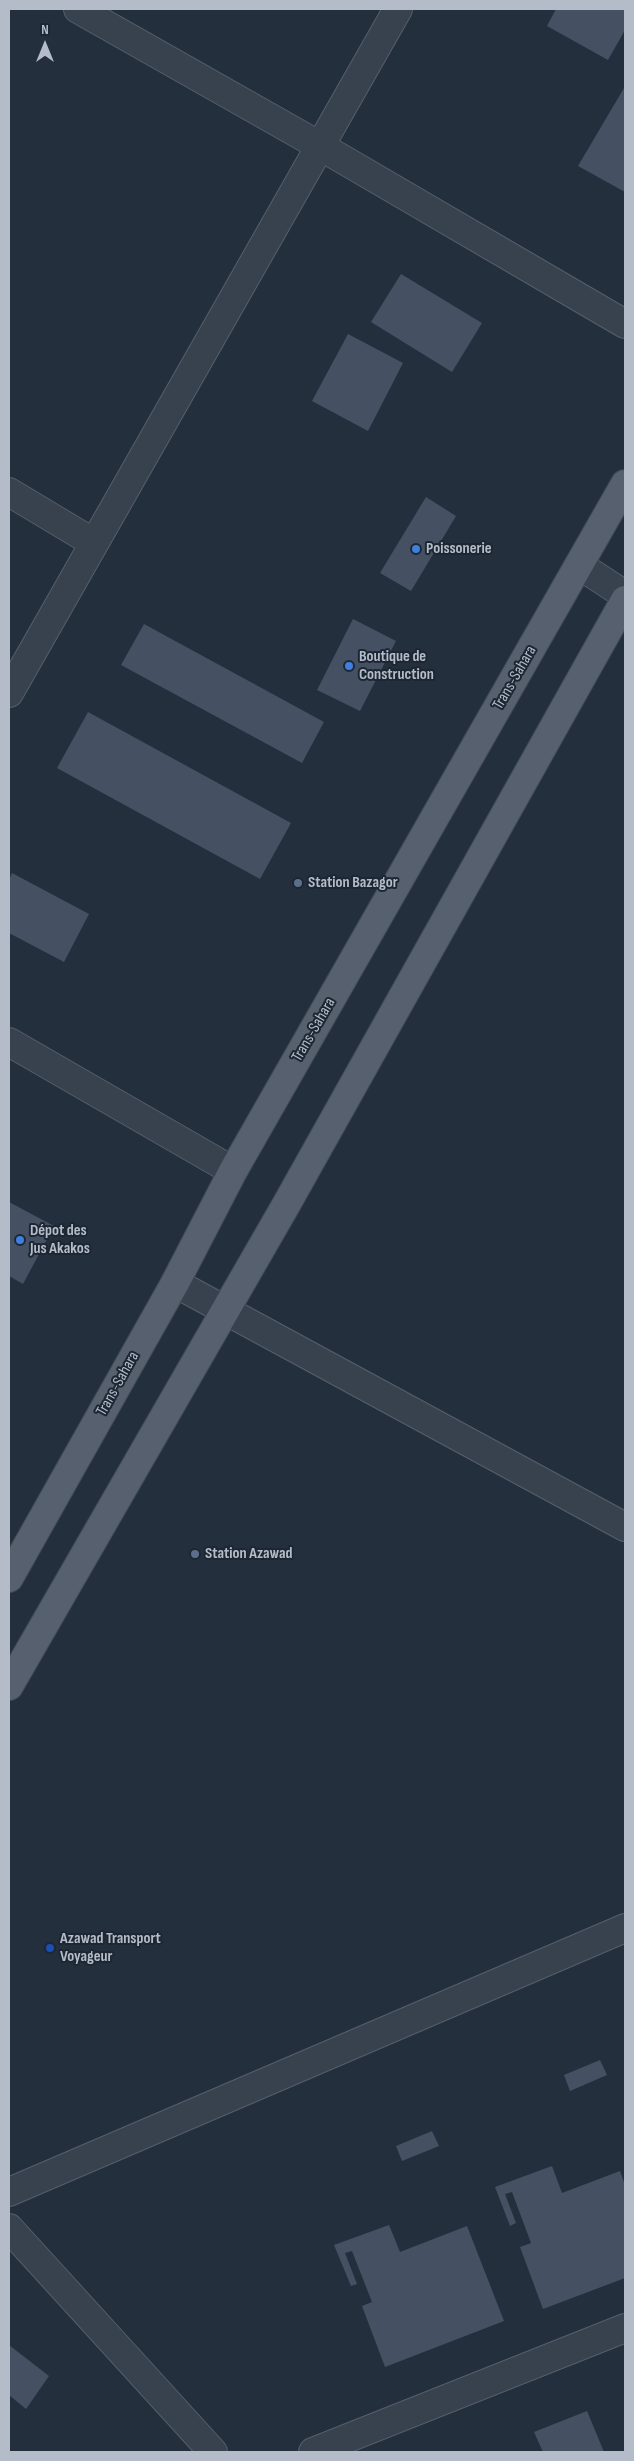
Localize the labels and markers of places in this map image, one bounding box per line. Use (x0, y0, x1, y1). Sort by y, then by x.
place label: Poissonerie (426, 539, 492, 559)
marker: Poissonerie (410, 543, 422, 555)
place label: Boutique de Construction (359, 647, 434, 685)
marker: Boutique de Construction (343, 660, 355, 672)
place label: Station Bazagor (308, 873, 398, 893)
marker: Station Bazagor (292, 877, 304, 889)
place label: Dépot des Jus Akakos (30, 1221, 90, 1259)
marker: Dépot des Jus Akakos (14, 1234, 26, 1246)
place label: Station Azawad (205, 1544, 293, 1564)
marker: Station Azawad (189, 1548, 201, 1560)
place label: Azawad Transport Voyageur (60, 1929, 161, 1967)
marker: Azawad Transport Voyageur (44, 1942, 56, 1954)

